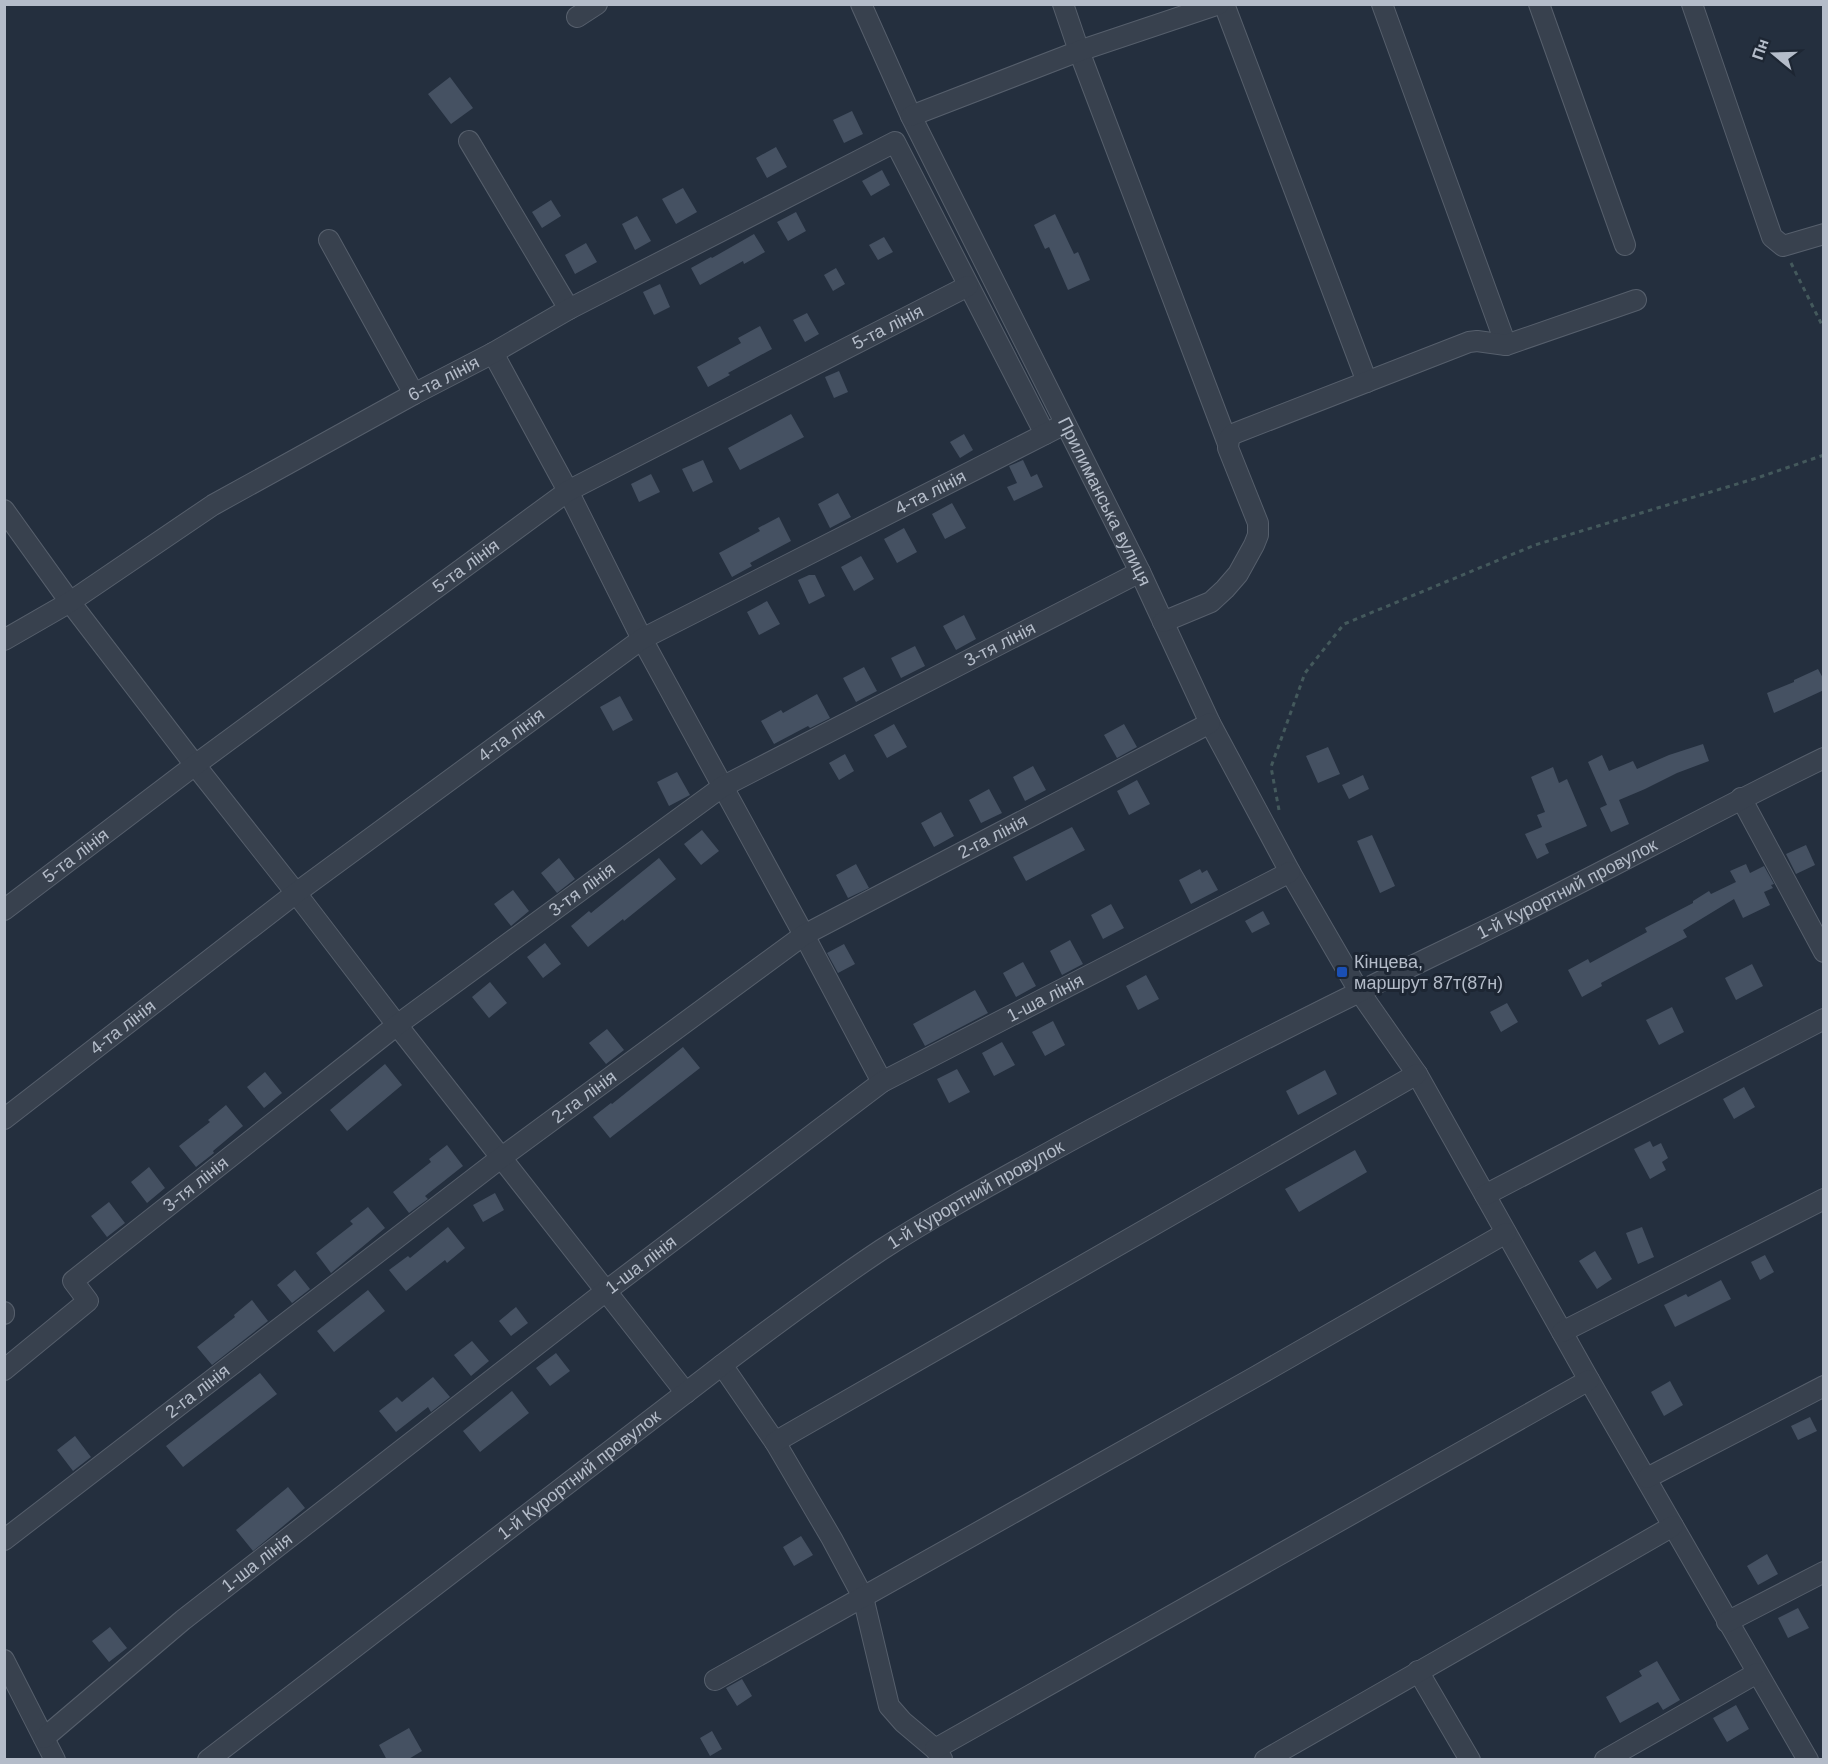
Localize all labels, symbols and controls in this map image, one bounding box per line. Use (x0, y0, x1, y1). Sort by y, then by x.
north arrow (1744, 24, 1804, 84)
text: Пн (1749, 37, 1772, 62)
street label: 5-та лінія (849, 301, 927, 354)
street label: 6-та лінія (405, 352, 483, 405)
street label: Прилиманська вулиця (1054, 414, 1155, 589)
street label: 4-та лінія (891, 466, 969, 519)
street label: 5-та лінія (429, 535, 503, 597)
street label: 3-тя лінія (961, 617, 1039, 671)
street label: 4-та лінія (474, 704, 548, 766)
street label: 2-га лінія (955, 810, 1031, 863)
street label: 5-та лінія (39, 824, 113, 887)
street label: 1-й Курортний провулок (1474, 835, 1661, 943)
street label: 3-тя лінія (545, 859, 619, 920)
place label: Кінцева, маршрут 87т(87н) (1354, 952, 1503, 993)
marker: Кінцева, маршрут 87т(87н) (1335, 965, 1349, 979)
street label: 1-ша лінія (1003, 970, 1087, 1026)
street label: 4-та лінія (86, 996, 159, 1059)
street label: 2-га лінія (548, 1066, 620, 1127)
street label: 1-й Курортний провулок (884, 1136, 1067, 1253)
street label: 3-тя лінія (159, 1152, 232, 1216)
street label: 1-ша лінія (601, 1231, 680, 1298)
street label: 2-га лінія (161, 1360, 233, 1422)
street label: 1-й Курортний провулок (494, 1406, 664, 1544)
street label: 1-ша лінія (218, 1529, 296, 1596)

